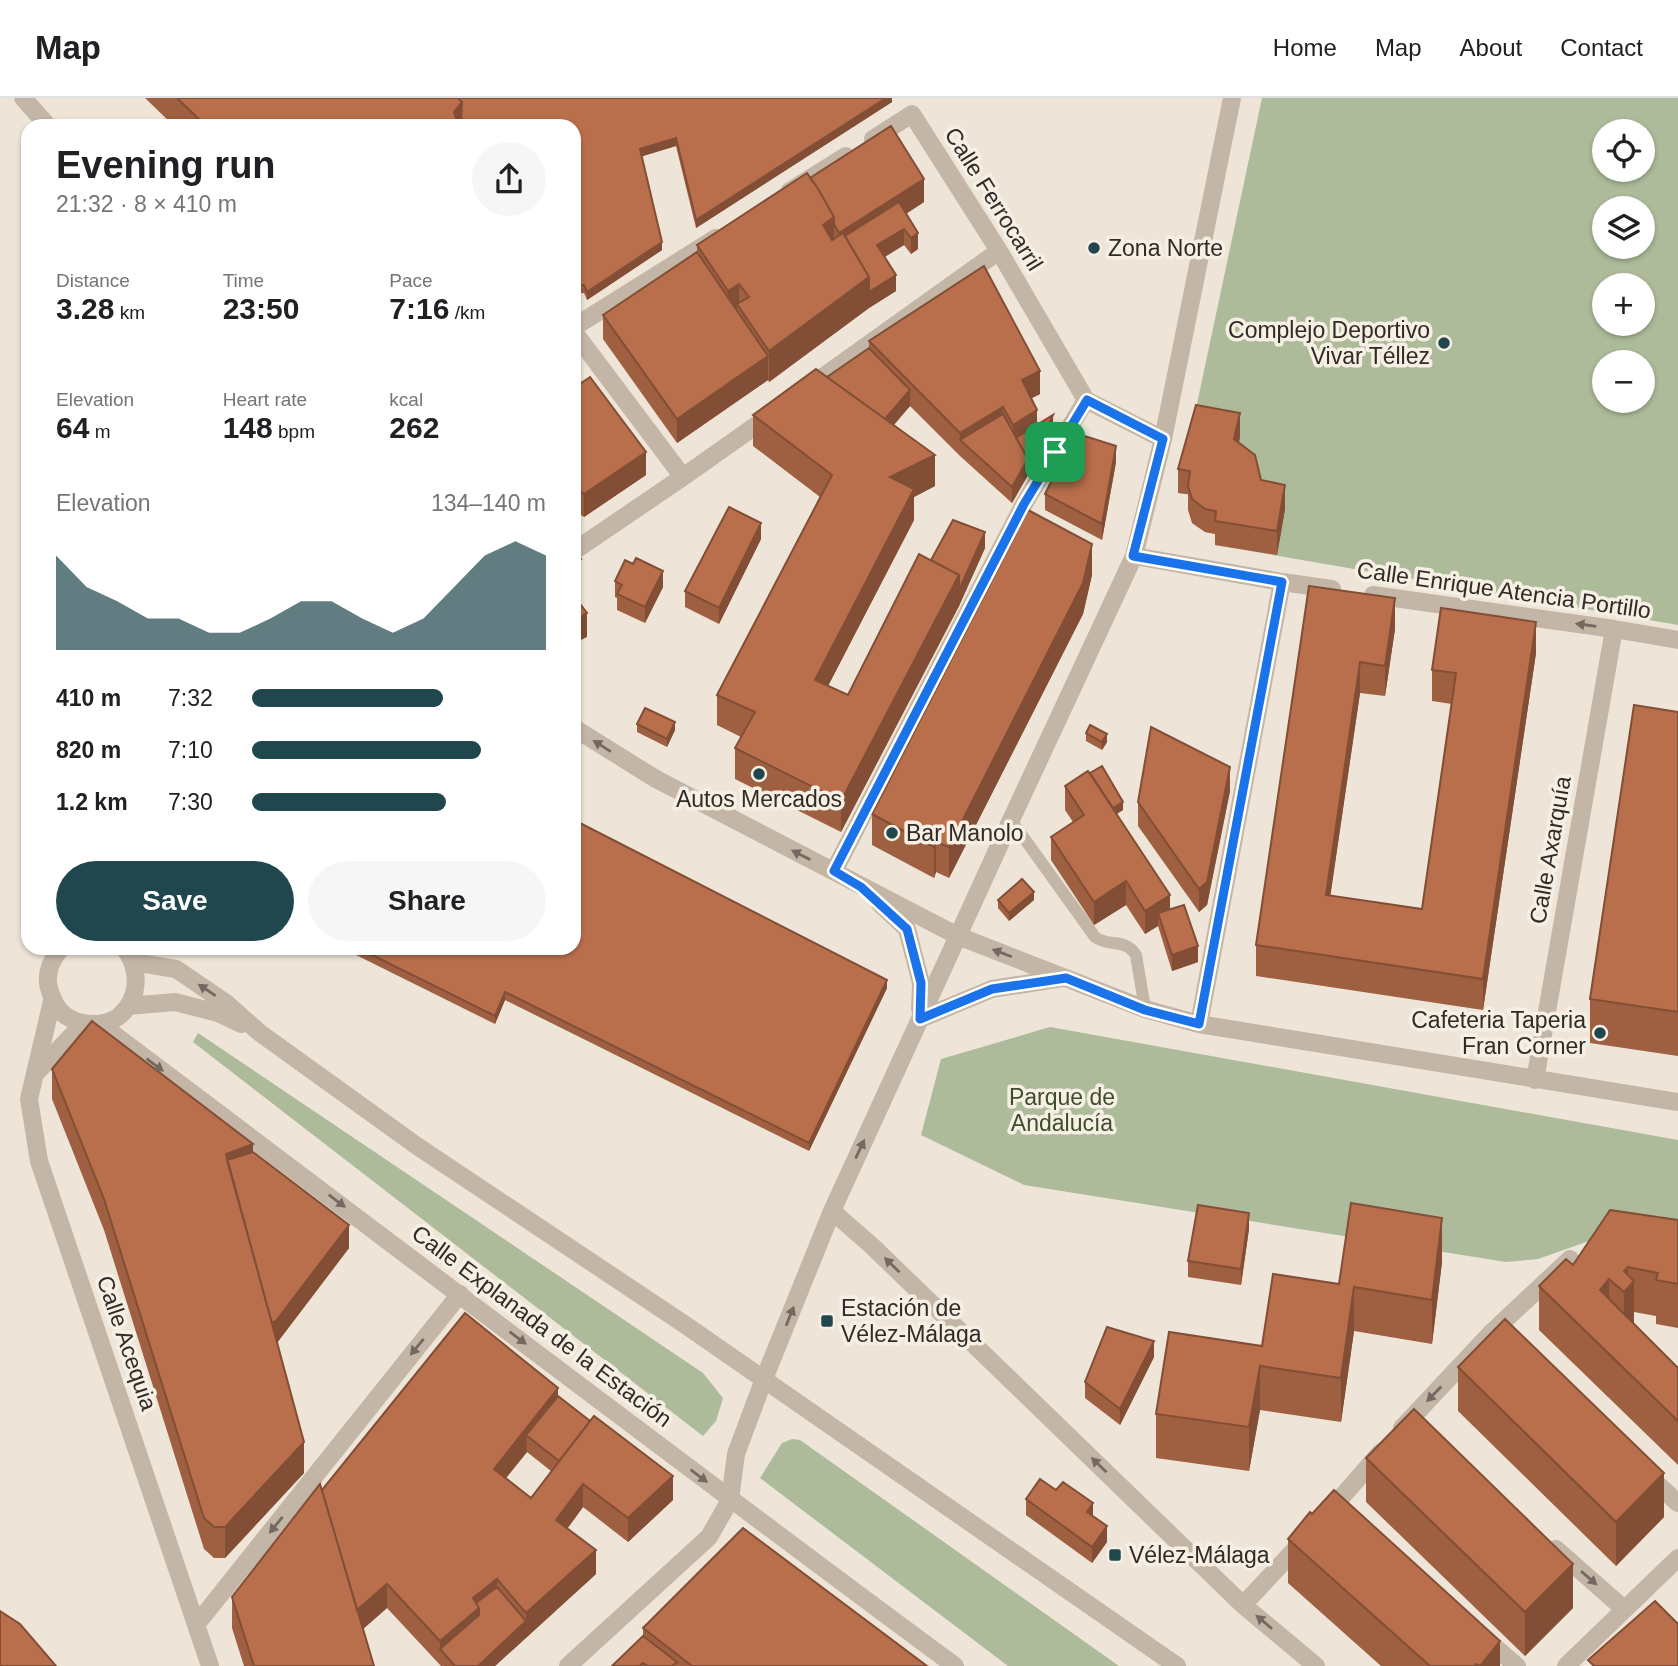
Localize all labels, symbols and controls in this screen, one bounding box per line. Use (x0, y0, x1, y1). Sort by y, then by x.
text: Map (35, 29, 101, 66)
text: Home (1273, 34, 1337, 61)
text: Map (1375, 34, 1422, 61)
text: About (1460, 34, 1522, 61)
text: Contact (1560, 34, 1643, 61)
map controls (1592, 119, 1655, 413)
button: locate (1592, 119, 1655, 182)
street label: Calle Ferrocarril (940, 123, 1048, 275)
button: share (472, 142, 546, 216)
text: Evening run (56, 144, 276, 186)
text: 21:32 · 8 × 410 m (56, 191, 237, 217)
button: layers (1592, 196, 1655, 259)
place label: Zona Norte (1108, 235, 1223, 261)
marker: Zona Norte (1086, 240, 1102, 256)
text: Distance (56, 270, 130, 291)
text: Time (223, 270, 264, 291)
text: Pace (389, 270, 433, 291)
button: + (1592, 273, 1655, 336)
text: 3.28 (56, 292, 114, 325)
text: 23:50 (223, 292, 299, 325)
text: 7:16 (389, 292, 449, 325)
text: km (114, 302, 145, 323)
text: /km (449, 302, 485, 323)
place label: Complejo Deportivo Vivar Téllez (1228, 317, 1430, 369)
marker: Complejo Deportivo Vivar Téllez (1436, 335, 1452, 351)
button: − (1592, 350, 1655, 413)
text: Elevation (56, 389, 134, 410)
text: Heart rate (223, 389, 307, 410)
text: kcal (389, 389, 423, 410)
text: 64 (56, 411, 89, 444)
text: 148 (223, 411, 273, 444)
text: 262 (389, 411, 439, 444)
text: m (89, 421, 110, 442)
text: bpm (273, 421, 315, 442)
pin (1025, 422, 1085, 482)
icon: arrive (1036, 433, 1074, 471)
text: Elevation (56, 490, 151, 516)
text: 134–140 m (431, 490, 546, 516)
street label: Calle Enrique Atencia Portillo (1355, 556, 1653, 624)
one-way arrow (1575, 620, 1597, 631)
text: 410 m (56, 685, 121, 711)
text: 7:32 (168, 685, 213, 711)
text: 820 m (56, 737, 121, 763)
text: 7:10 (168, 737, 213, 763)
one-way arrow (592, 739, 611, 752)
marker: Autos Mercados (751, 766, 767, 782)
street label: Calle Axarquía (1524, 774, 1576, 926)
place label: Autos Mercados (676, 786, 842, 812)
text: 1.2 km (56, 789, 128, 815)
text: 7:30 (168, 789, 213, 815)
place label: Bar Manolo (906, 820, 1024, 846)
marker: Bar Manolo (884, 825, 900, 841)
one-way arrow (791, 849, 811, 860)
button: Save (56, 861, 294, 941)
button: Share (308, 861, 546, 941)
one-way arrow (991, 948, 1012, 959)
one-way arrow (198, 983, 216, 997)
place label: Cafeteria Taperia Fran Corner (1411, 1007, 1586, 1059)
marker: Cafeteria Taperia Fran Corner (1592, 1025, 1608, 1041)
one-way arrow (145, 1057, 163, 1072)
park label: Parque de Andalucía (1009, 1084, 1115, 1136)
one-way arrow (855, 1139, 866, 1160)
one-way arrow (327, 1194, 346, 1208)
street label: Calle Explanada de la Estación (407, 1220, 677, 1432)
one-way arrow (884, 1258, 901, 1274)
street label: Calle Acequia (92, 1272, 162, 1414)
place label: Estación de Vélez-Málaga (841, 1295, 982, 1347)
one-way arrow (784, 1305, 795, 1326)
marker: Estación de Vélez-Málaga (819, 1313, 835, 1329)
one-way arrow (509, 1331, 528, 1345)
one-way arrow (410, 1337, 425, 1355)
one-way arrow (1426, 1385, 1442, 1402)
one-way arrow (1091, 1457, 1108, 1474)
one-way arrow (690, 1469, 708, 1483)
one-way arrow (268, 1515, 283, 1533)
place label: Vélez-Málaga (1129, 1542, 1270, 1568)
marker: Vélez-Málaga (1107, 1547, 1123, 1563)
one-way arrow (1580, 1570, 1598, 1586)
one-way arrow (1255, 1614, 1273, 1630)

